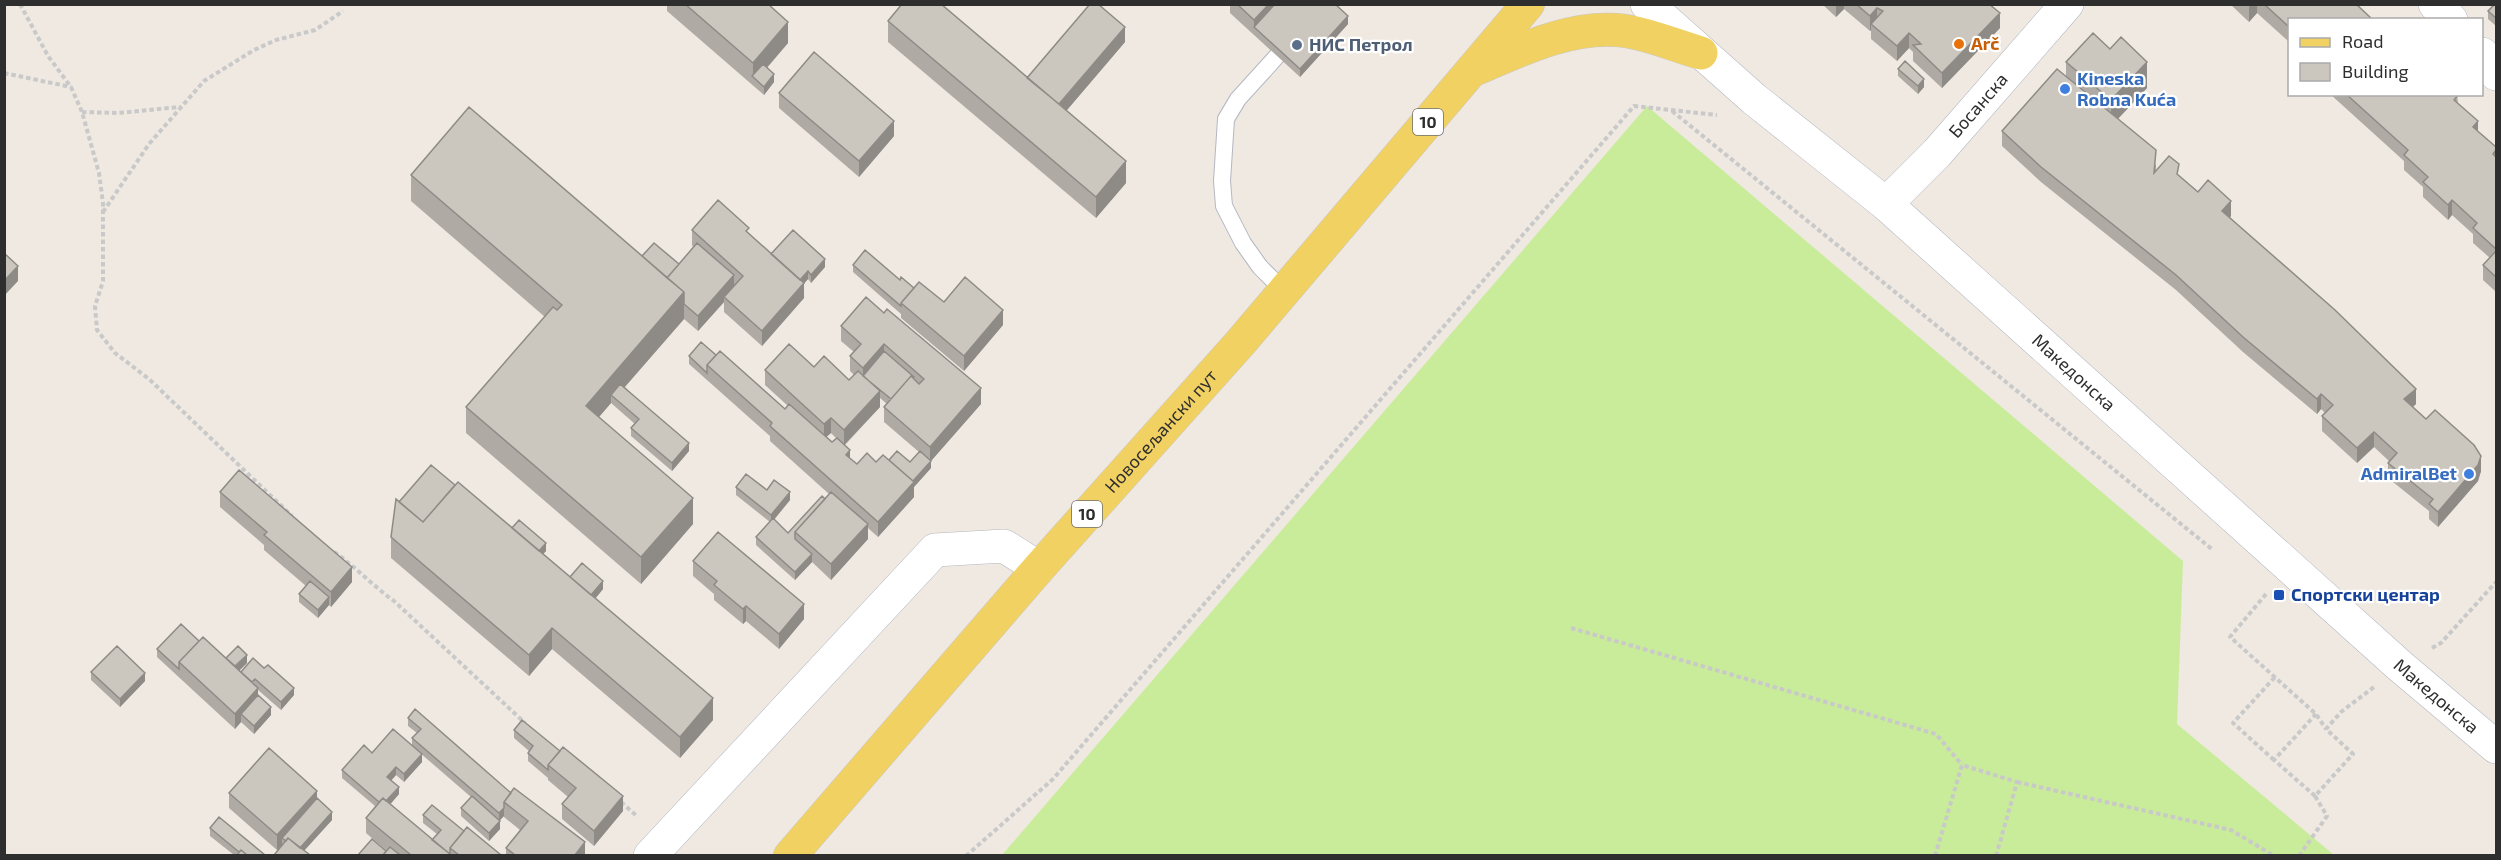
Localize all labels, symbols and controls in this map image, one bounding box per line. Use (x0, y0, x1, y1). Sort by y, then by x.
legend (2288, 18, 2483, 96)
text: Road (2342, 30, 2383, 52)
place label: Arč (1971, 32, 1999, 54)
place label: НИС Петрол (1309, 33, 1413, 55)
marker: Arč (1952, 37, 1966, 51)
marker: НИС Петрол (1290, 38, 1304, 52)
text: Building (2342, 60, 2409, 82)
place label: Kineska Robna Kuća (2077, 67, 2176, 110)
street label: Босанска (1943, 68, 2012, 142)
marker: Kineska Robna Kuća (2058, 82, 2072, 96)
road number: 10 (1413, 109, 1443, 135)
street label: Македонска (2028, 329, 2121, 415)
street label: Новосељански пут (1100, 364, 1221, 497)
place label: AdmiralBet (2361, 462, 2458, 484)
marker: AdmiralBet (2462, 467, 2476, 481)
road number: 10 (1072, 501, 1102, 527)
place label: Спортски центар (2291, 583, 2440, 605)
marker: Спортски центар (2272, 588, 2286, 602)
street label: Македонска (2390, 653, 2484, 738)

